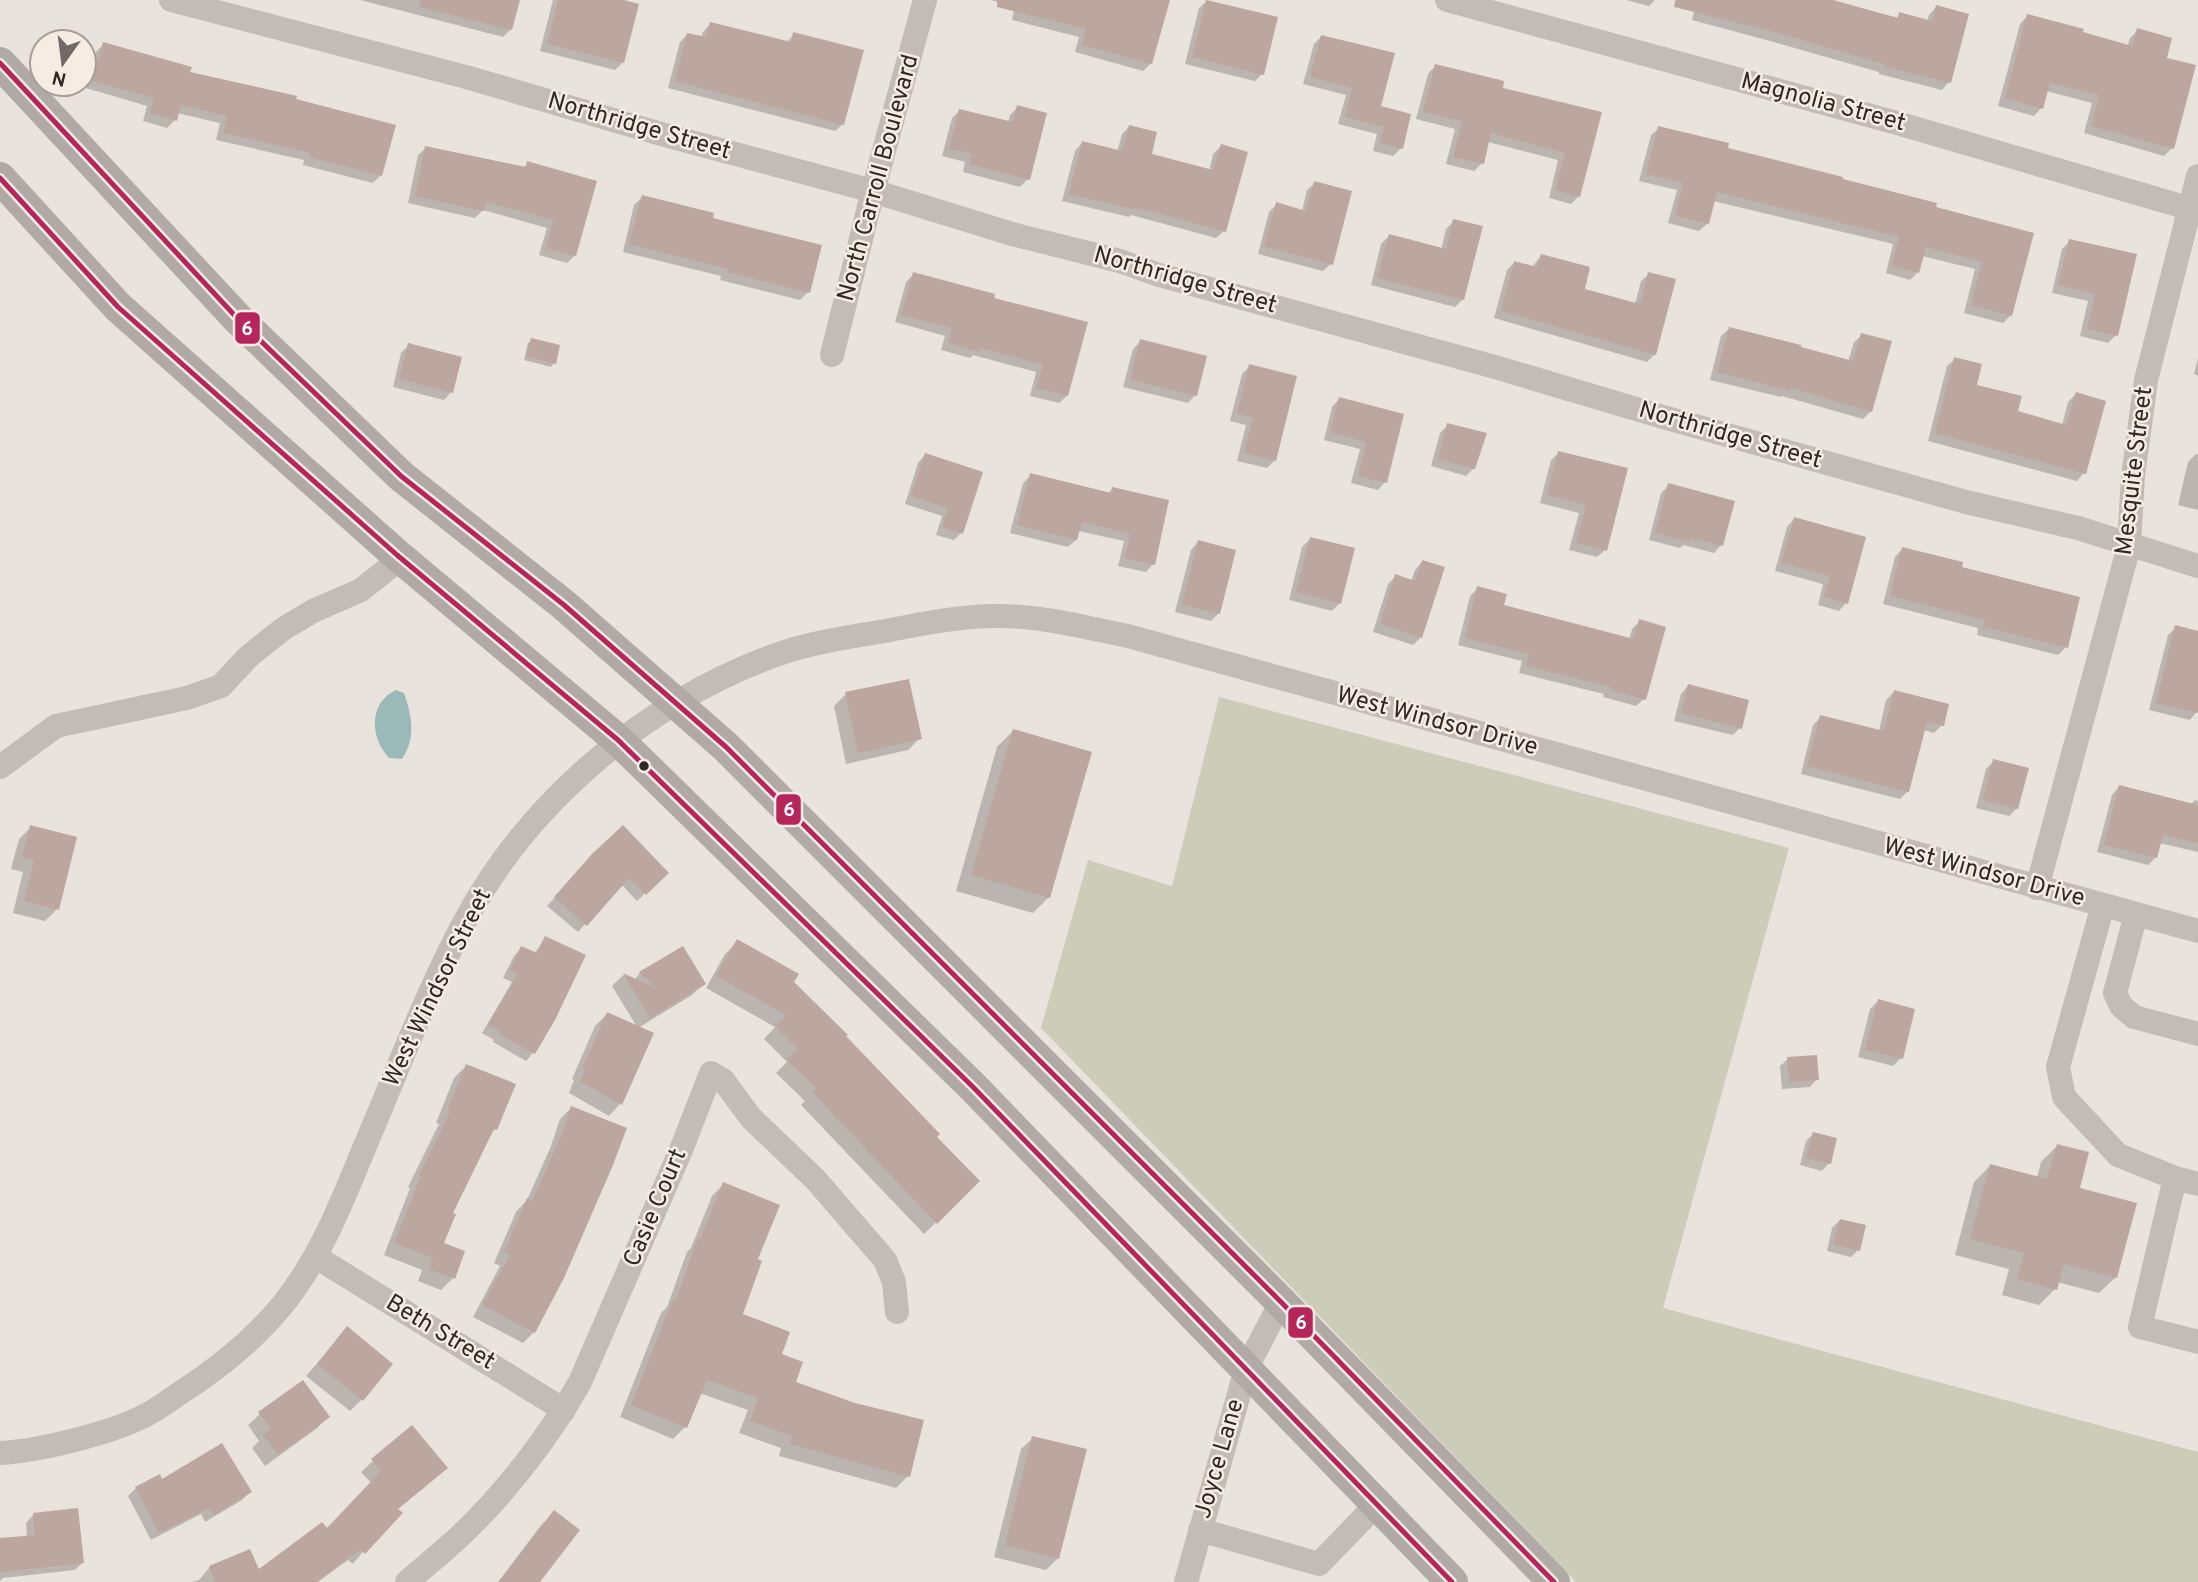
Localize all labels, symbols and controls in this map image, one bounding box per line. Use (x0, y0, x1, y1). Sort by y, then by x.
north arrow (28, 28, 98, 98)
street label: North Carroll Boulevard (832, 51, 926, 305)
text: N (50, 64, 69, 91)
street label: Magnolia Street (1737, 67, 1909, 139)
street label: Northridge Street (544, 86, 734, 168)
street label: Northridge Street (1090, 240, 1280, 322)
line badge: 6 (234, 311, 261, 345)
text: 6 (241, 318, 253, 342)
street label: Mesquite Street (2110, 385, 2160, 557)
street label: Northridge Street (1635, 395, 1825, 477)
street label: West Windsor Drive (1333, 681, 1541, 763)
unlabelled marker (637, 759, 651, 773)
line badge: 6 (775, 793, 802, 826)
text: 6 (783, 799, 795, 823)
street label: West Windsor Drive (1880, 832, 2088, 914)
street label: West Windsor Street (377, 884, 499, 1092)
street label: Casie Court (618, 1144, 694, 1272)
street label: Beth Street (380, 1289, 500, 1377)
line badge: 6 (1287, 1306, 1314, 1339)
text: 6 (1295, 1312, 1307, 1336)
street label: Joyce Lane (1189, 1396, 1251, 1522)

